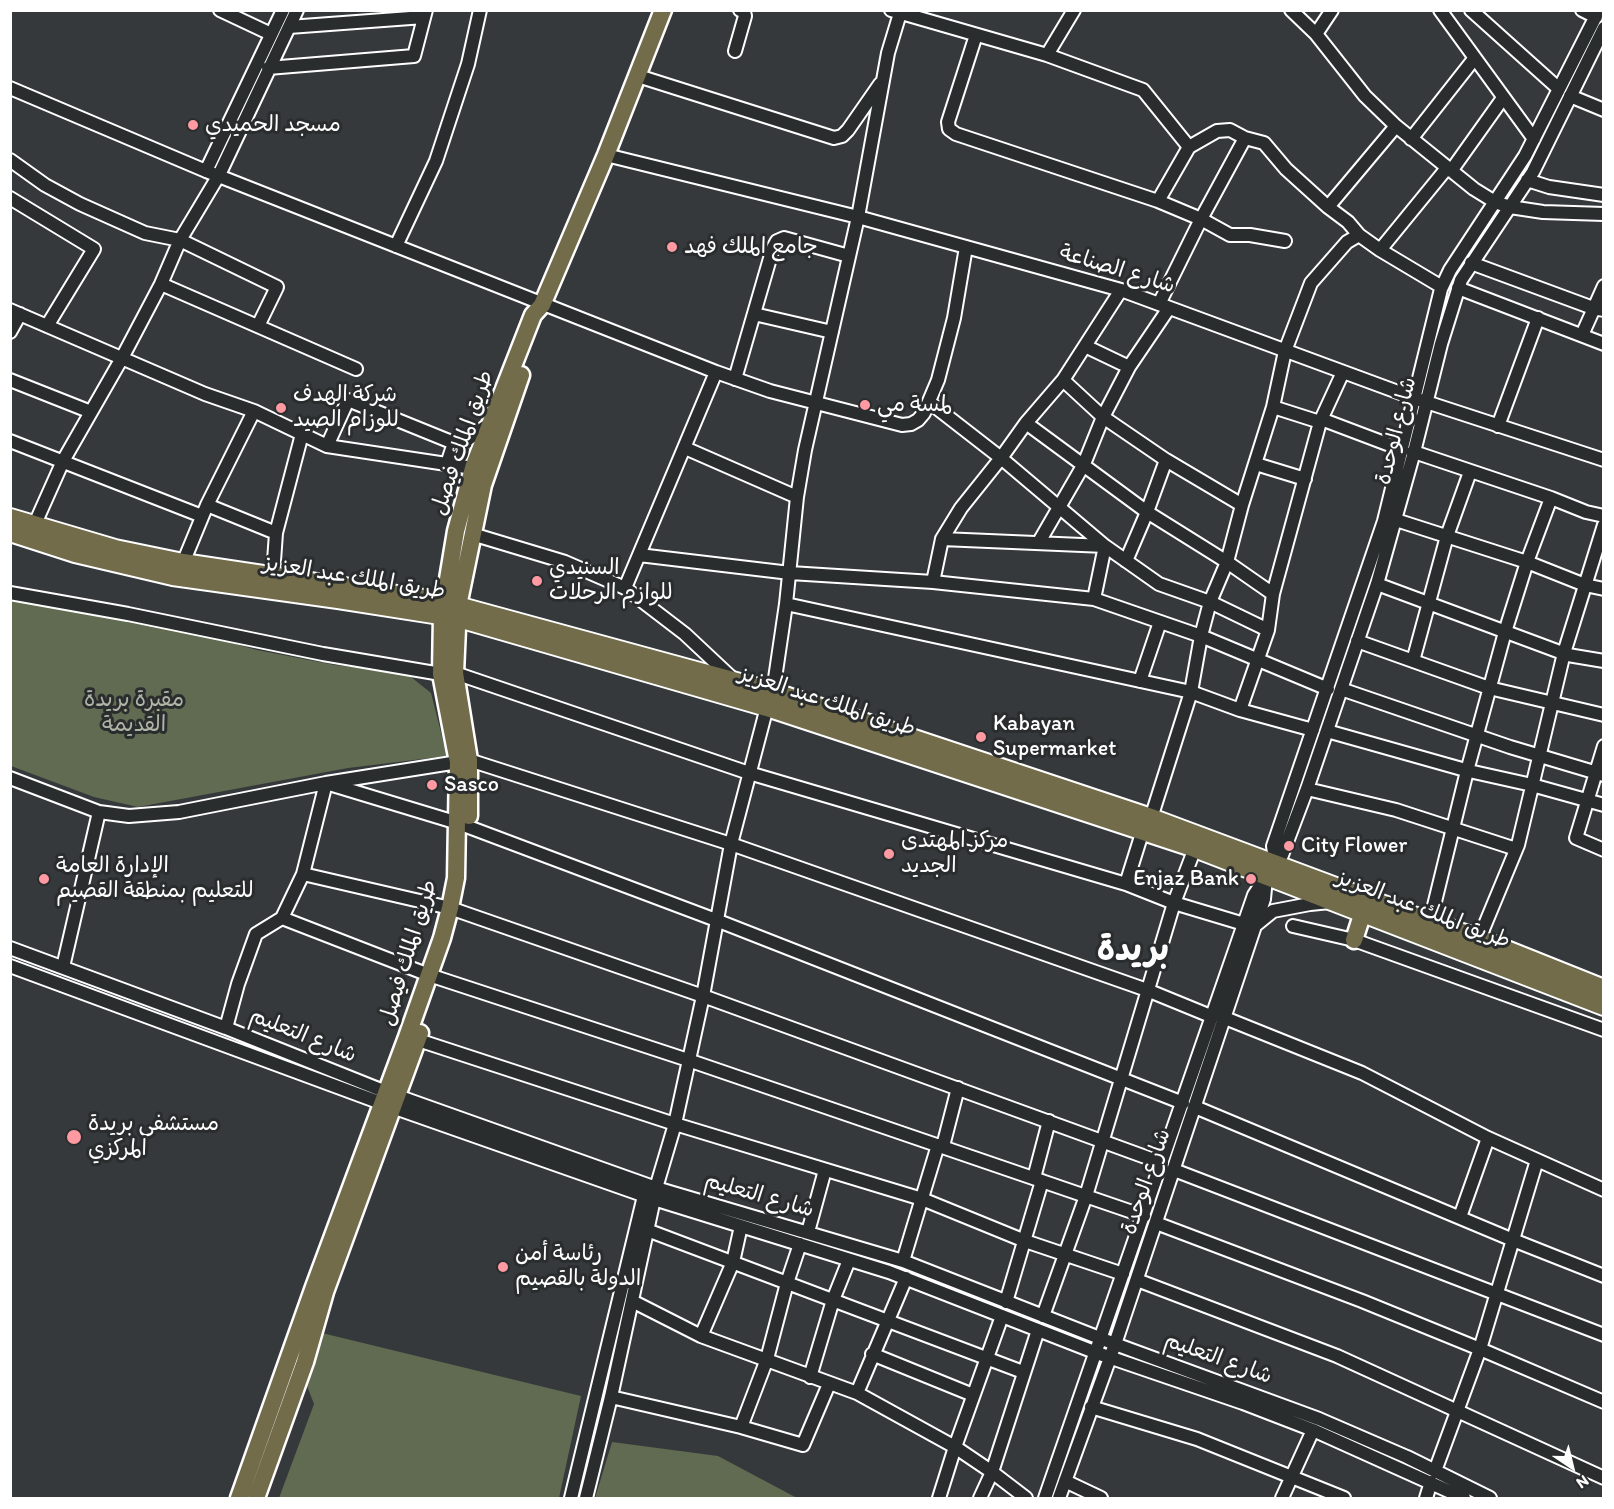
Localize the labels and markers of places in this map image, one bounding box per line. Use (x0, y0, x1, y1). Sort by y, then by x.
place label: مسجد الحميدي (205, 112, 341, 138)
marker: مسجد الحميدي (186, 118, 200, 132)
place label: جامع الملك فهد (684, 234, 818, 260)
marker: جامع الملك فهد (665, 240, 679, 254)
place label: شركة الهدف للوزام الصيد (293, 382, 399, 434)
place label: لمسة مي (877, 392, 952, 418)
marker: لمسة مي (858, 398, 872, 412)
marker: شركة الهدف للوزام الصيد (274, 401, 288, 415)
place label: السنيدي للوازم الرحلات (549, 555, 673, 606)
marker: السنيدي للوازم الرحلات (530, 574, 544, 588)
place label: Kabayan Supermarket (993, 711, 1117, 762)
marker: Kabayan Supermarket (974, 730, 988, 744)
place label: Sasco (444, 772, 499, 798)
marker: Sasco (425, 778, 439, 792)
place label: مركز المهتدى الجديد (901, 828, 1008, 879)
place label: City Flower (1301, 833, 1407, 859)
marker: City Flower (1282, 839, 1296, 853)
marker: مركز المهتدى الجديد (882, 847, 896, 861)
place label: الإدارة العامة للتعليم بمنطقة القصيم (56, 853, 254, 904)
place label: Enjaz Bank (1133, 866, 1239, 892)
marker: الإدارة العامة للتعليم بمنطقة القصيم (37, 872, 51, 886)
marker: Enjaz Bank (1244, 872, 1258, 886)
place label: مستشفى بريدة المركزي (88, 1111, 219, 1162)
marker: مستشفى بريدة المركزي (65, 1128, 83, 1146)
place label: رئاسة أمن الدولة بالقصيم (515, 1241, 641, 1292)
marker: رئاسة أمن الدولة بالقصيم (496, 1260, 510, 1274)

